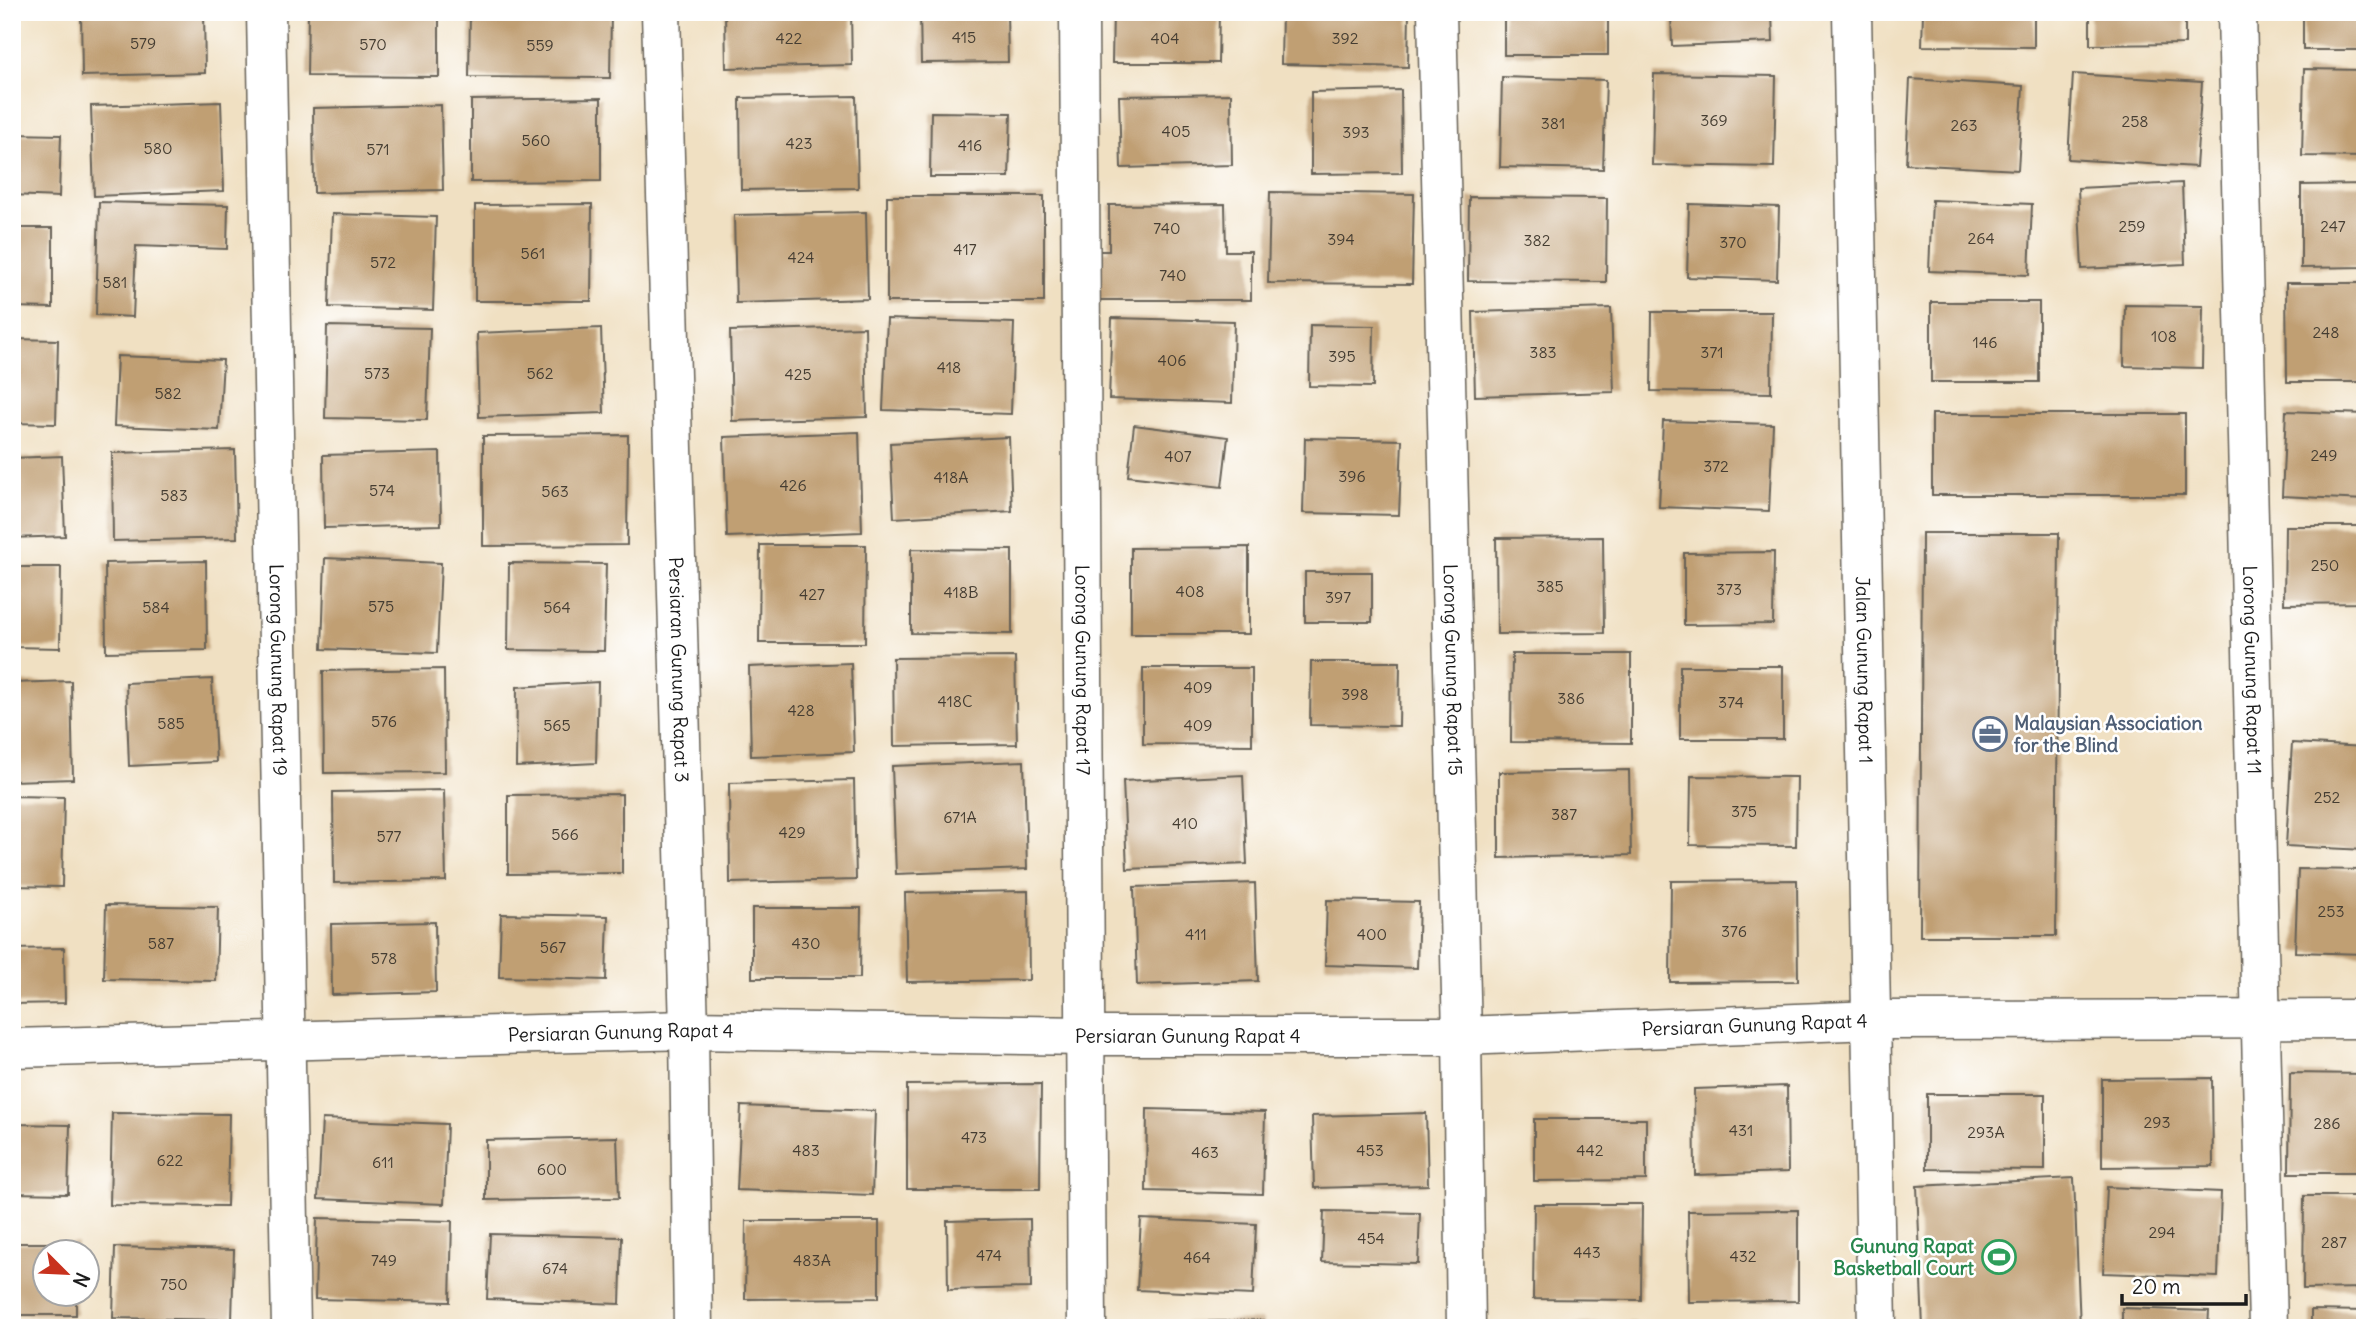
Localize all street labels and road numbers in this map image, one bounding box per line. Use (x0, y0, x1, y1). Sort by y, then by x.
street label: Persiaran Gunung Rapat 3 (664, 557, 694, 783)
street label: Lorong Gunung Rapat 15 (1438, 563, 1468, 776)
street label: Lorong Gunung Rapat 19 (264, 564, 293, 776)
street label: Lorong Gunung Rapat 17 (1070, 565, 1096, 775)
street label: Lorong Gunung Rapat 11 (2238, 565, 2267, 774)
street label: Jalan Gunung Rapat 1 (1851, 576, 1878, 764)
street label: Persiaran Gunung Rapat 4 (1641, 1008, 1868, 1041)
street label: Persiaran Gunung Rapat 4 (508, 1018, 734, 1047)
street label: Persiaran Gunung Rapat 4 (1075, 1024, 1301, 1048)

